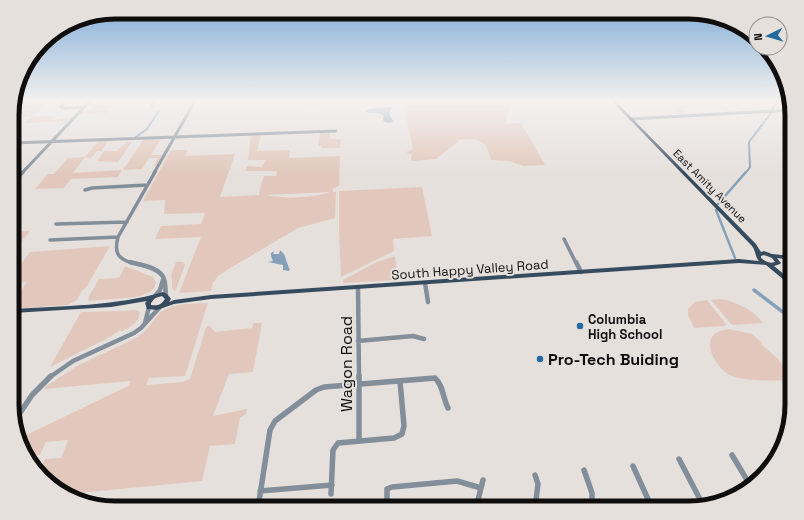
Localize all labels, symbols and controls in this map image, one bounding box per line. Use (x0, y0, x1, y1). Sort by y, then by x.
north arrow (748, 16, 788, 56)
text: N (751, 33, 765, 41)
street label: East Amity Avenue (670, 146, 750, 226)
street label: South Happy Valley Road (391, 256, 549, 283)
place label: Columbia High School (588, 311, 662, 343)
street label: Wagon Road (336, 316, 357, 412)
marker: Columbia High School (575, 321, 585, 331)
place label: Pro-Tech Buiding (548, 349, 679, 370)
marker: Pro-Tech Buiding (535, 354, 545, 364)

